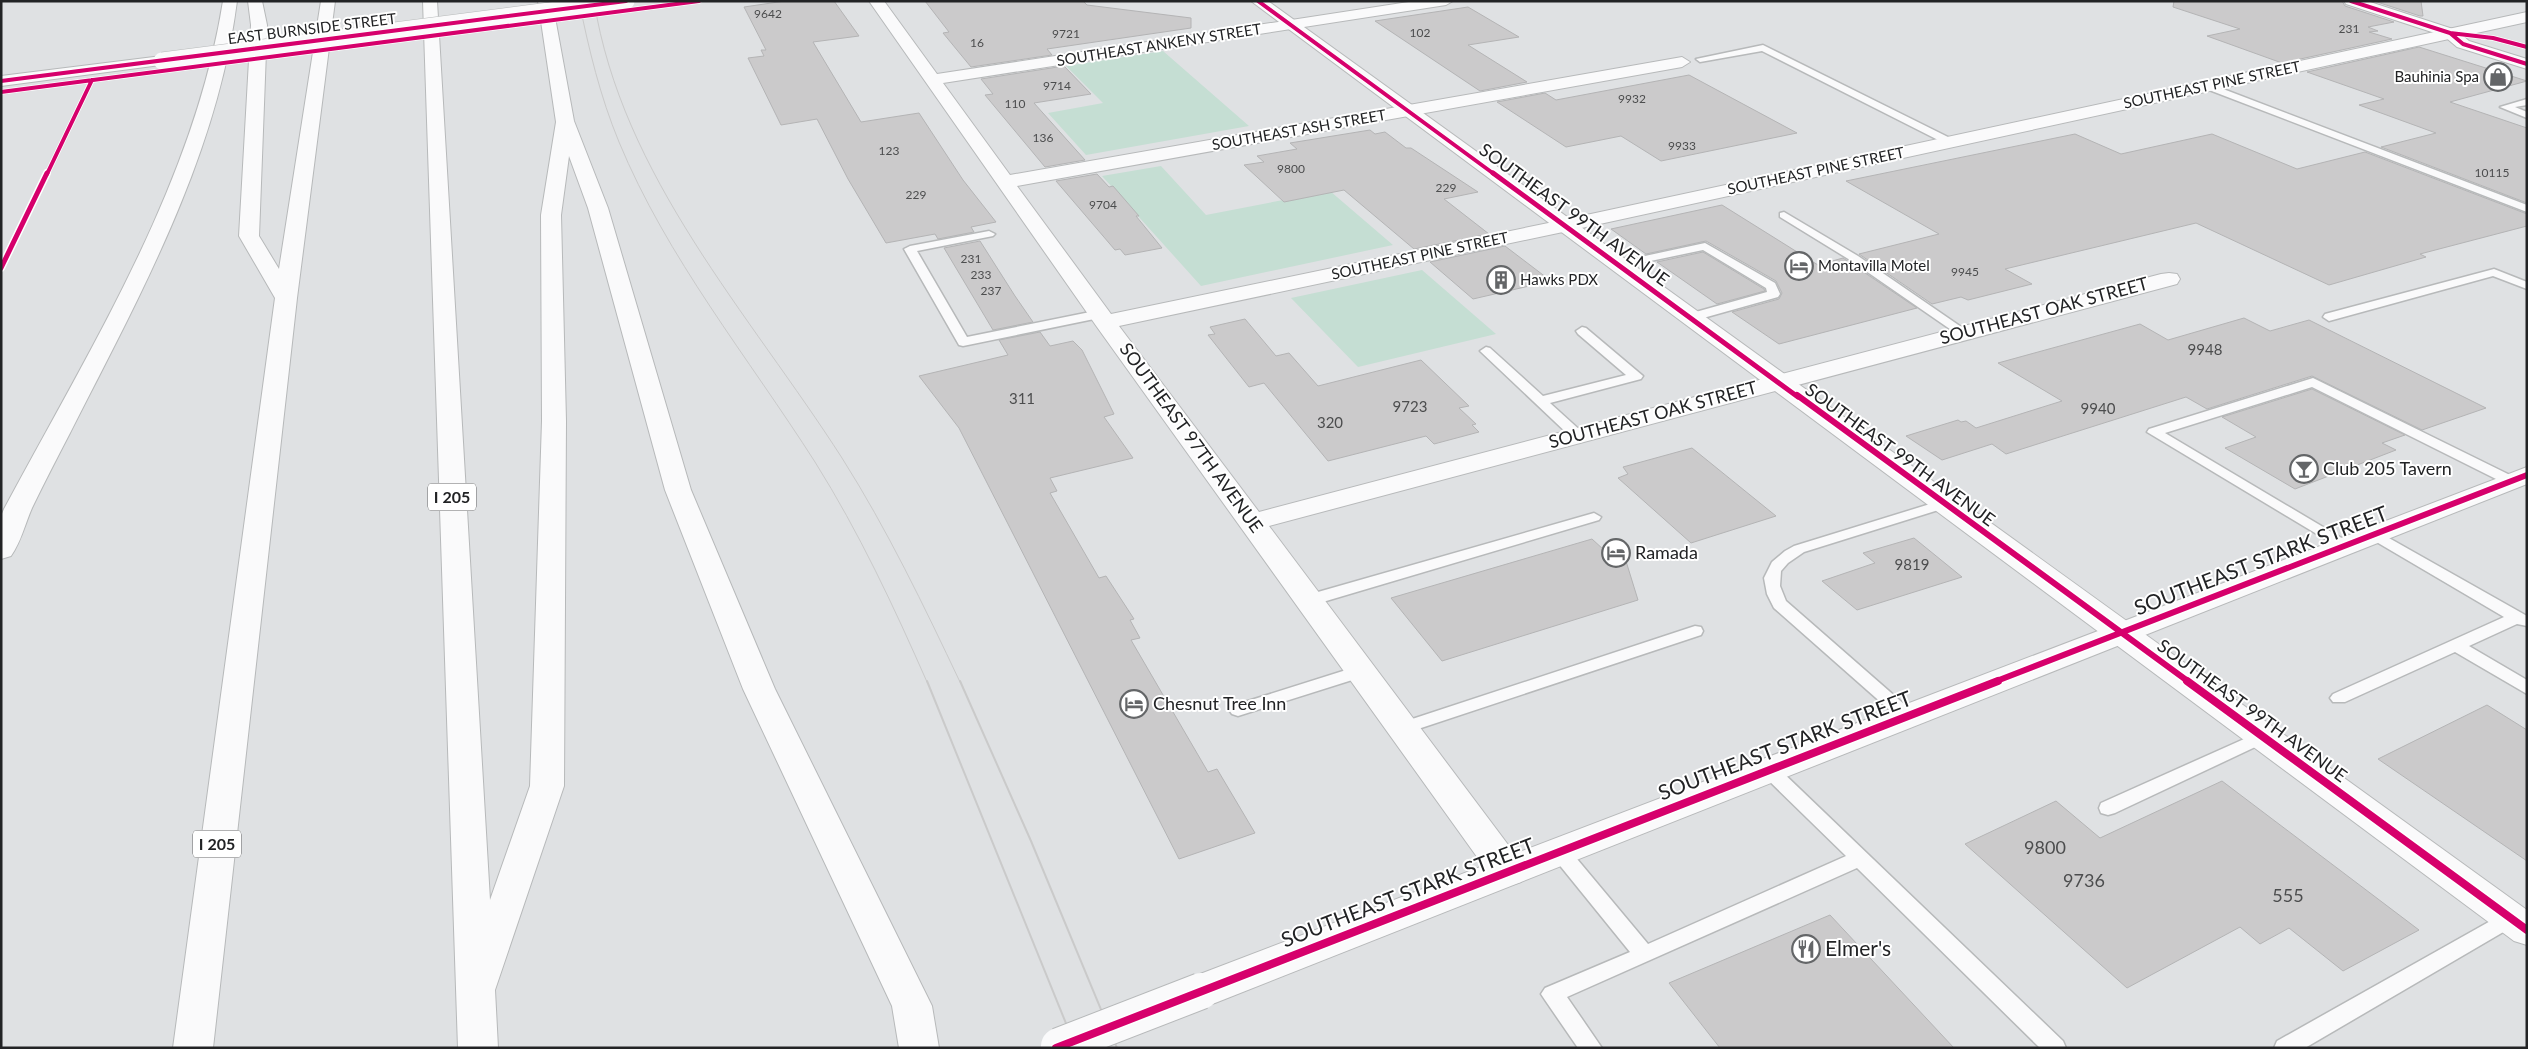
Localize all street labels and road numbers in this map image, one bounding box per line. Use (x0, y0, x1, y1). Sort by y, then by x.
street label: EAST BURNSIDE STREET (227, 9, 397, 47)
street label: SOUTHEAST ANKENY STREET (1055, 19, 1263, 69)
street label: SOUTHEAST PINE STREET (2122, 56, 2302, 112)
street label: SOUTHEAST ASH STREET (1210, 105, 1387, 153)
street label: SOUTHEAST 99TH AVENUE (1475, 138, 1674, 290)
street label: SOUTHEAST PINE STREET (1726, 142, 1906, 198)
street label: SOUTHEAST PINE STREET (1330, 227, 1510, 283)
street label: SOUTHEAST OAK STREET (1937, 272, 2151, 348)
street label: SOUTHEAST 97TH AVENUE (1116, 338, 1268, 537)
street label: SOUTHEAST OAK STREET (1546, 376, 1760, 452)
street label: SOUTHEAST 99TH AVENUE (1801, 378, 2000, 530)
road number: I 205 (428, 484, 476, 511)
street label: SOUTHEAST STARK STREET (2130, 499, 2391, 620)
street label: SOUTHEAST 99TH AVENUE (2153, 634, 2352, 786)
street label: SOUTHEAST STARK STREET (1654, 684, 1915, 805)
road number: I 205 (193, 831, 241, 858)
street label: SOUTHEAST STARK STREET (1277, 831, 1538, 952)

